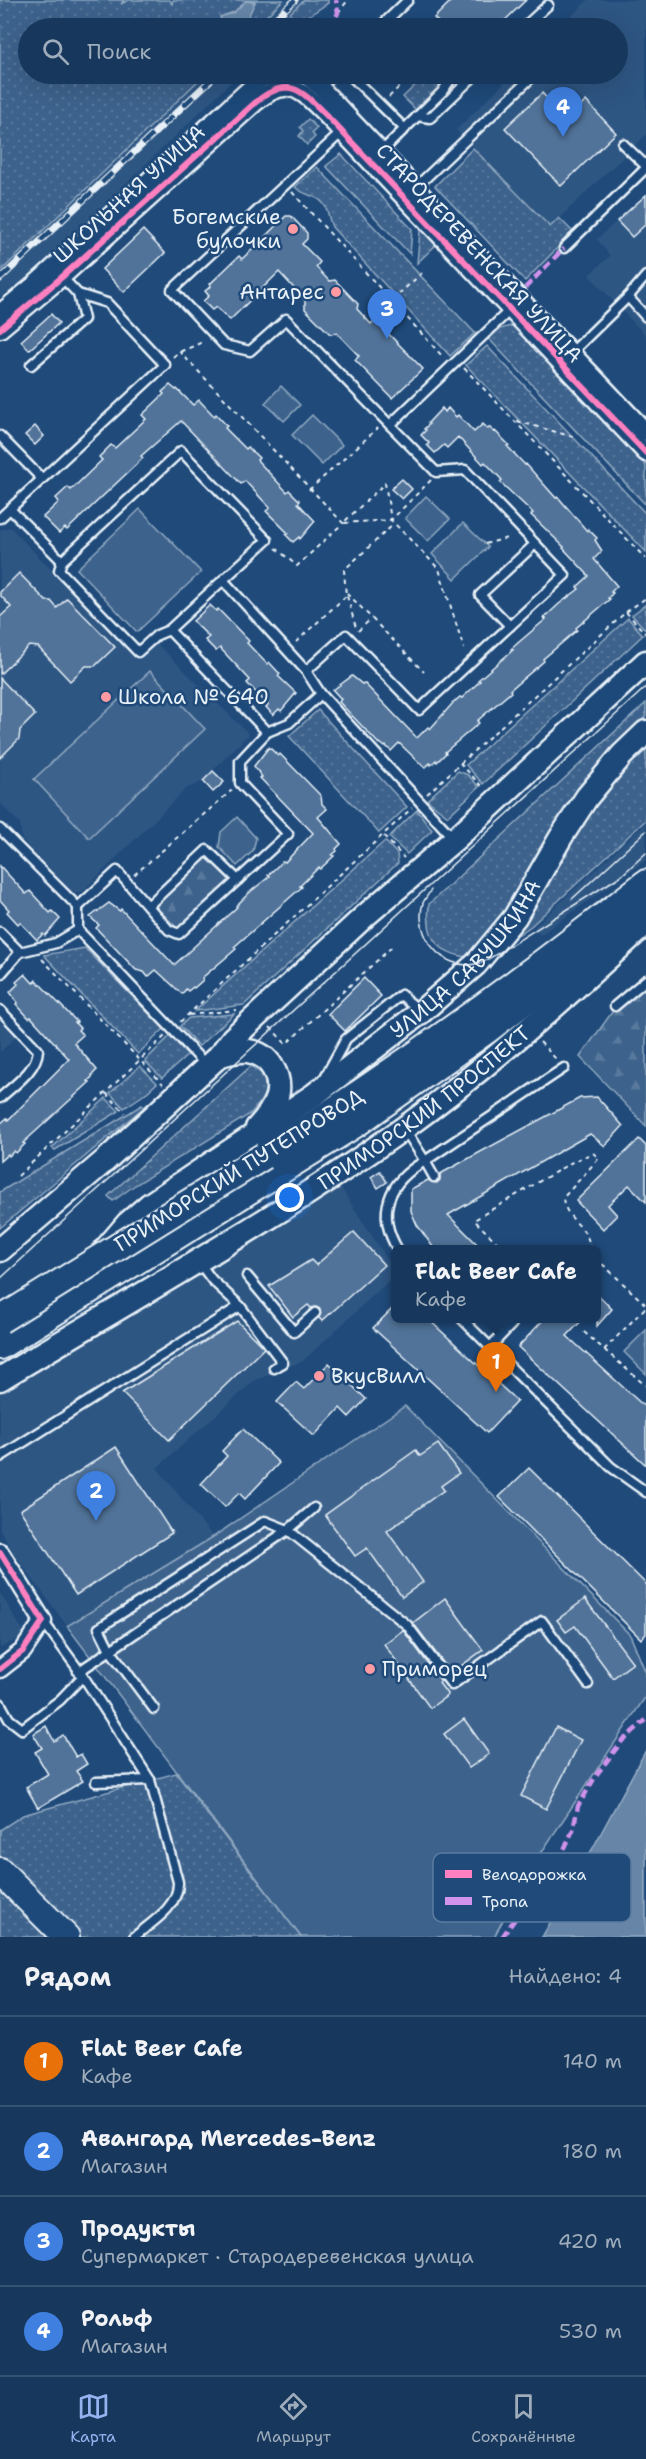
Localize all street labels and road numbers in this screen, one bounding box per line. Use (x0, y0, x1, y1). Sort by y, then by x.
street label: ШКОЛЬНАЯ УЛИЦА (47, 118, 211, 270)
street label: СТАРОДЕРЕВЕНСКАЯ УЛИЦА (370, 137, 588, 369)
street label: УЛИЦА САВУШКИНА (384, 875, 547, 1045)
street label: ПРИМОРСКИЙ ПРОСПЕКТ (313, 1019, 536, 1197)
street label: ПРИМОРСКИЙ ПУТЕПРОВОД (109, 1082, 369, 1258)

